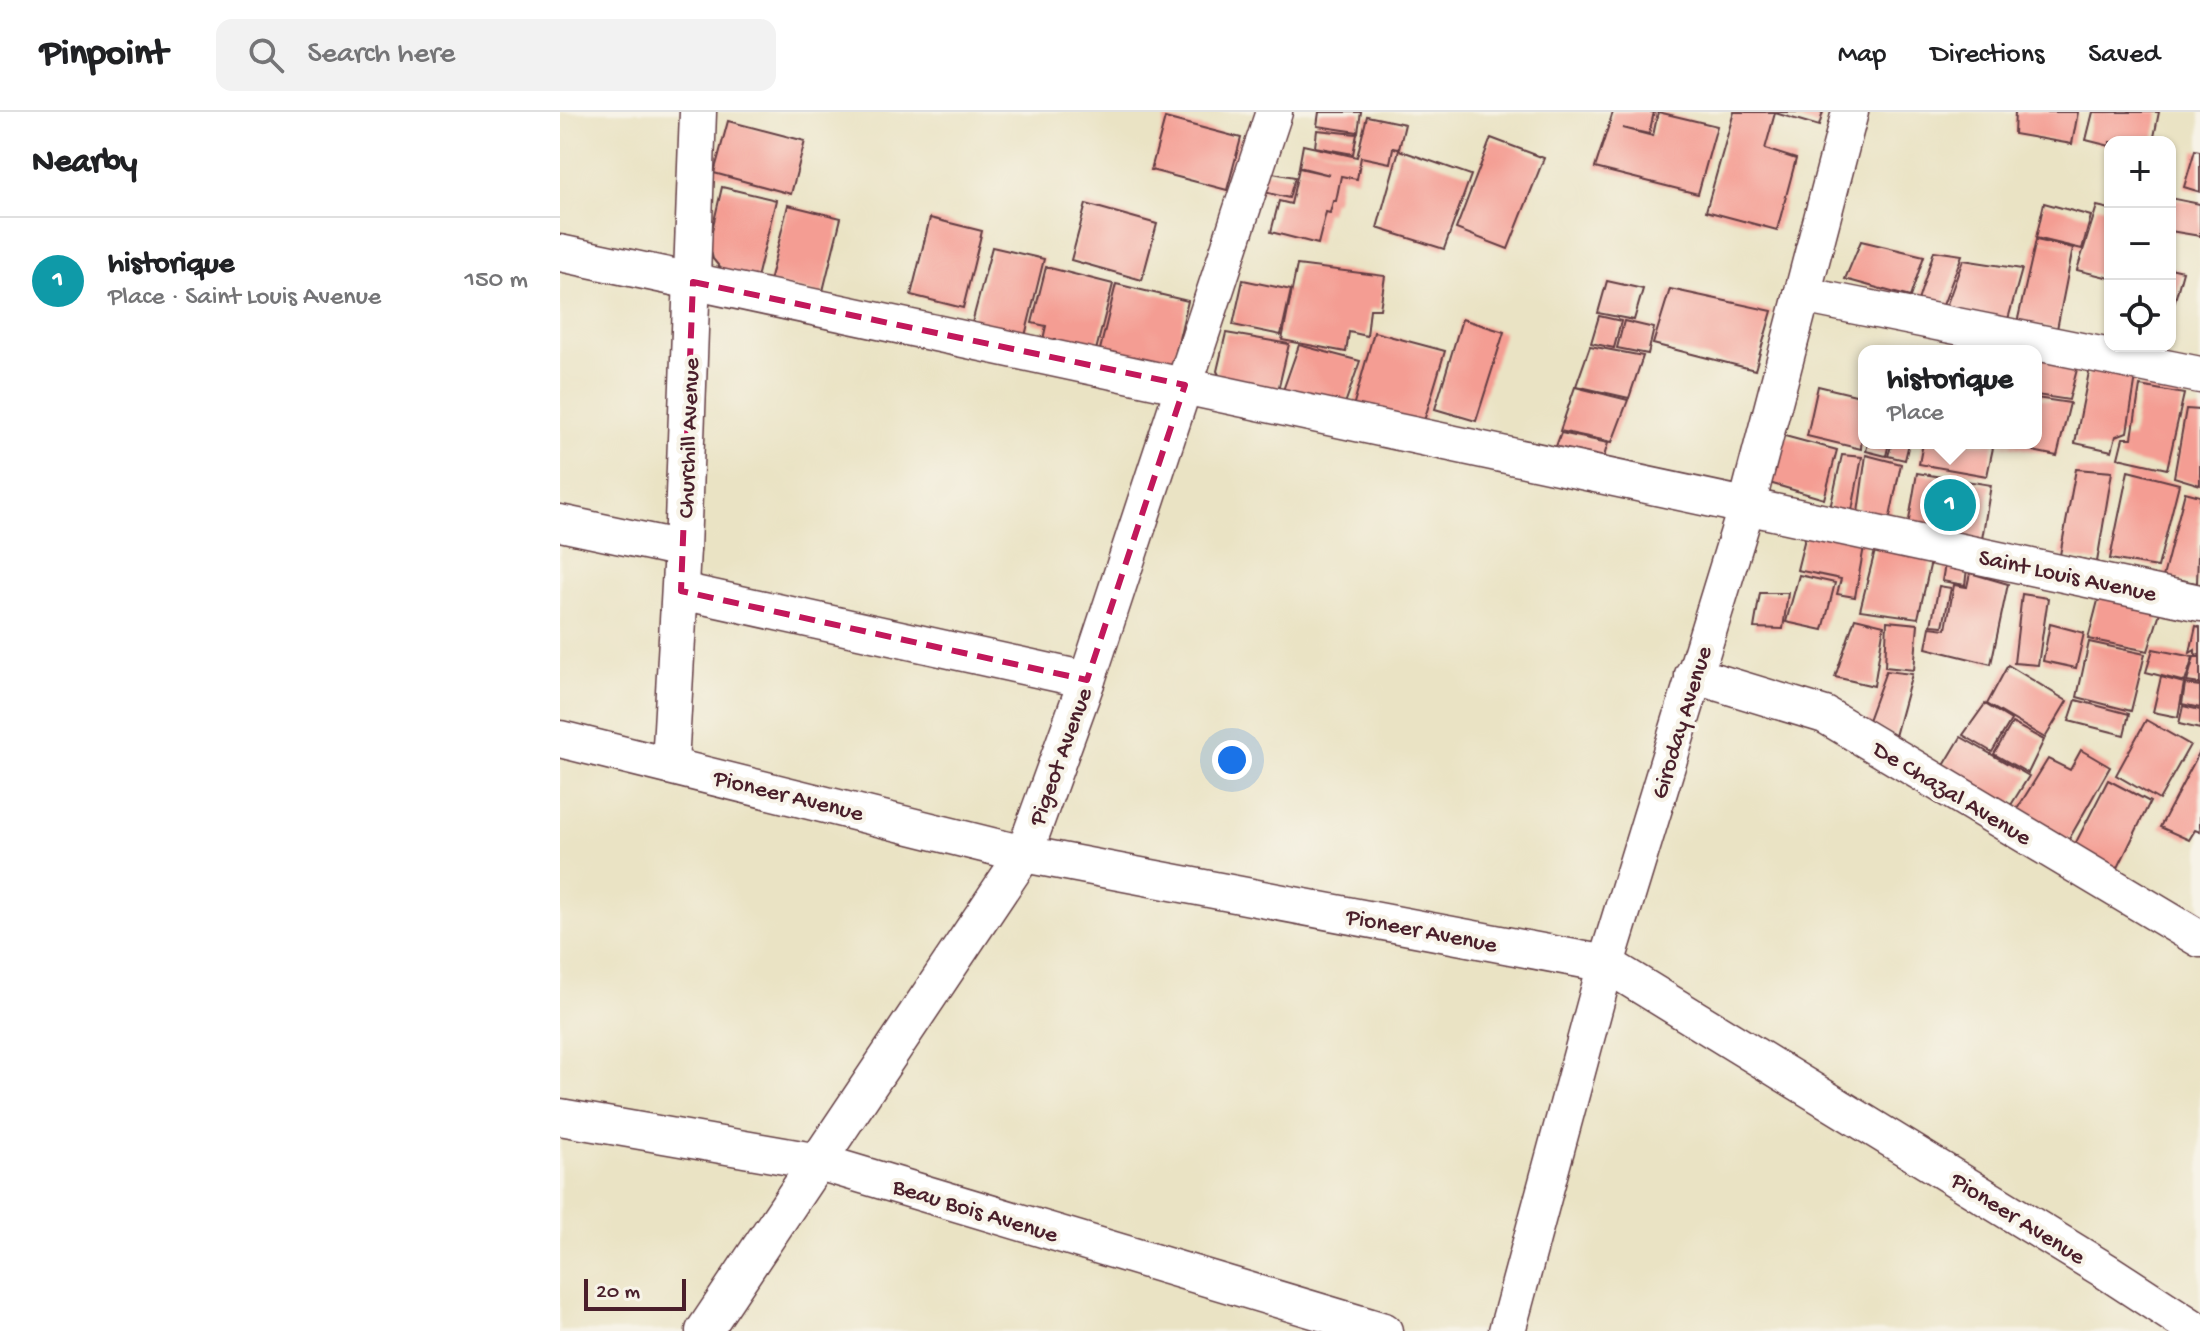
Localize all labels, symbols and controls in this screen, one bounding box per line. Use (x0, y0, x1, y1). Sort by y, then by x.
search box (216, 19, 776, 91)
text: Pinpoint (40, 33, 168, 77)
icon: search (244, 33, 288, 77)
text: Search here (308, 38, 455, 73)
text: Map (1838, 39, 1886, 72)
text: Directions (1930, 39, 2044, 72)
text: Saved (2088, 39, 2160, 72)
map controls (2104, 136, 2176, 352)
button: + (2104, 136, 2176, 208)
text: Nearby (32, 144, 137, 184)
button: − (2104, 208, 2176, 280)
text: historique (108, 248, 234, 283)
text: 1 (53, 266, 63, 297)
text: 150 m (464, 266, 528, 297)
button: locate (2104, 280, 2176, 352)
text: Place · Saint Louis Avenue (108, 283, 381, 314)
popup (1858, 345, 2042, 449)
street label: Churchill Avenue (673, 357, 708, 519)
text: historique (1887, 364, 2013, 399)
text: Place (1887, 399, 1944, 430)
pin: 1 (1924, 475, 1976, 535)
street label: Saint Louis Avenue (1976, 544, 2159, 611)
street label: Giroday Avenue (1646, 642, 1721, 803)
street label: Pigeot Avenue (1024, 684, 1101, 831)
street label: De Chazal Avenue (1865, 735, 2036, 854)
your location (1212, 740, 1252, 780)
street label: Pioneer Avenue (709, 765, 867, 830)
street label: Pioneer Avenue (1342, 903, 1500, 961)
street label: Pioneer Avenue (1944, 1166, 2090, 1273)
street label: Beau Bois Avenue (888, 1173, 1062, 1251)
scale bar (584, 1275, 686, 1311)
text: 20 m (596, 1280, 640, 1306)

